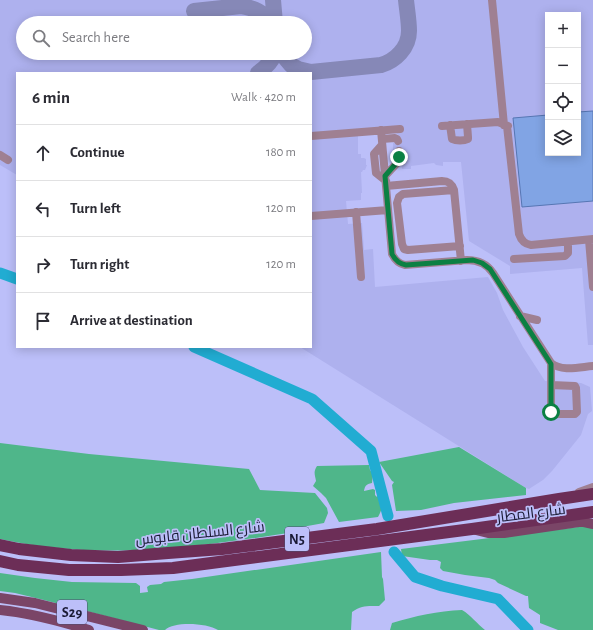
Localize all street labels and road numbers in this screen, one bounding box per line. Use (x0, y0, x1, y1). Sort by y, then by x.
street label: شارع المطار (495, 501, 567, 528)
street label: شارع السلطان قابوس (135, 518, 266, 551)
road number: N5 (285, 527, 309, 551)
road number: S29 (57, 600, 87, 624)

